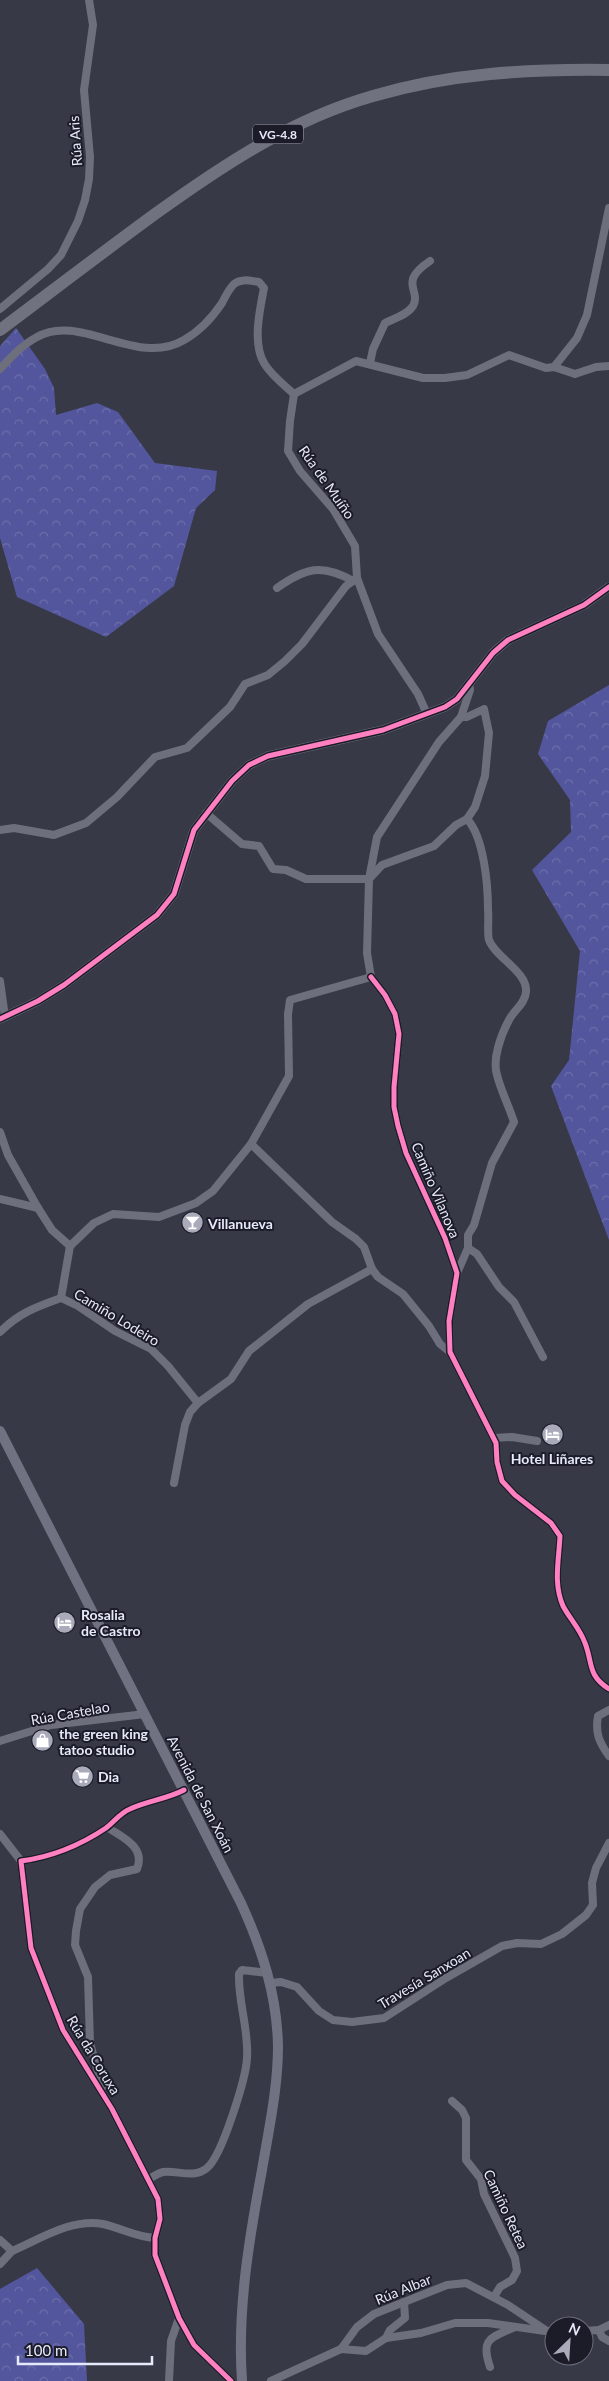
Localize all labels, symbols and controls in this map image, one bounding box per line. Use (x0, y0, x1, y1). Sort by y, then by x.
street label: Rúa Aris (65, 115, 85, 167)
road number: VG-4.8 (253, 125, 303, 144)
street label: Rúa de Muíño (296, 442, 358, 522)
street label: Camiño Vilanova (408, 1139, 464, 1241)
bar icon: Villanueva (180, 1211, 204, 1235)
place label: Villanueva (207, 1215, 273, 1232)
street label: Camiño Lodeiro (71, 1285, 163, 1349)
hotel icon: Hotel Liñares (540, 1423, 564, 1447)
place label: Hotel Liñares (511, 1450, 593, 1467)
place label: Rosalia de Castro (81, 1606, 141, 1639)
hotel icon: Rosalia de Castro (53, 1610, 77, 1634)
street label: Rúa Castelao (29, 1698, 111, 1728)
place label: the green king tatoo studio (59, 1725, 149, 1758)
shop icon: the green king tatoo studio (31, 1729, 55, 1753)
street label: Avenida de San Xoán (164, 1733, 238, 1855)
supermarket icon: Dia (70, 1764, 94, 1788)
place label: Dia (98, 1768, 119, 1785)
street label: Travesía Sanxoan (375, 1944, 473, 2012)
street label: Rúa da Coruxa (64, 2012, 124, 2098)
street label: Camiño Retea (480, 2167, 532, 2251)
street label: Rúa Albar (372, 2270, 434, 2308)
north arrow (544, 2316, 594, 2366)
text: N (566, 2319, 583, 2339)
scale bar (18, 2334, 151, 2366)
text: 100 m (25, 2341, 67, 2359)

